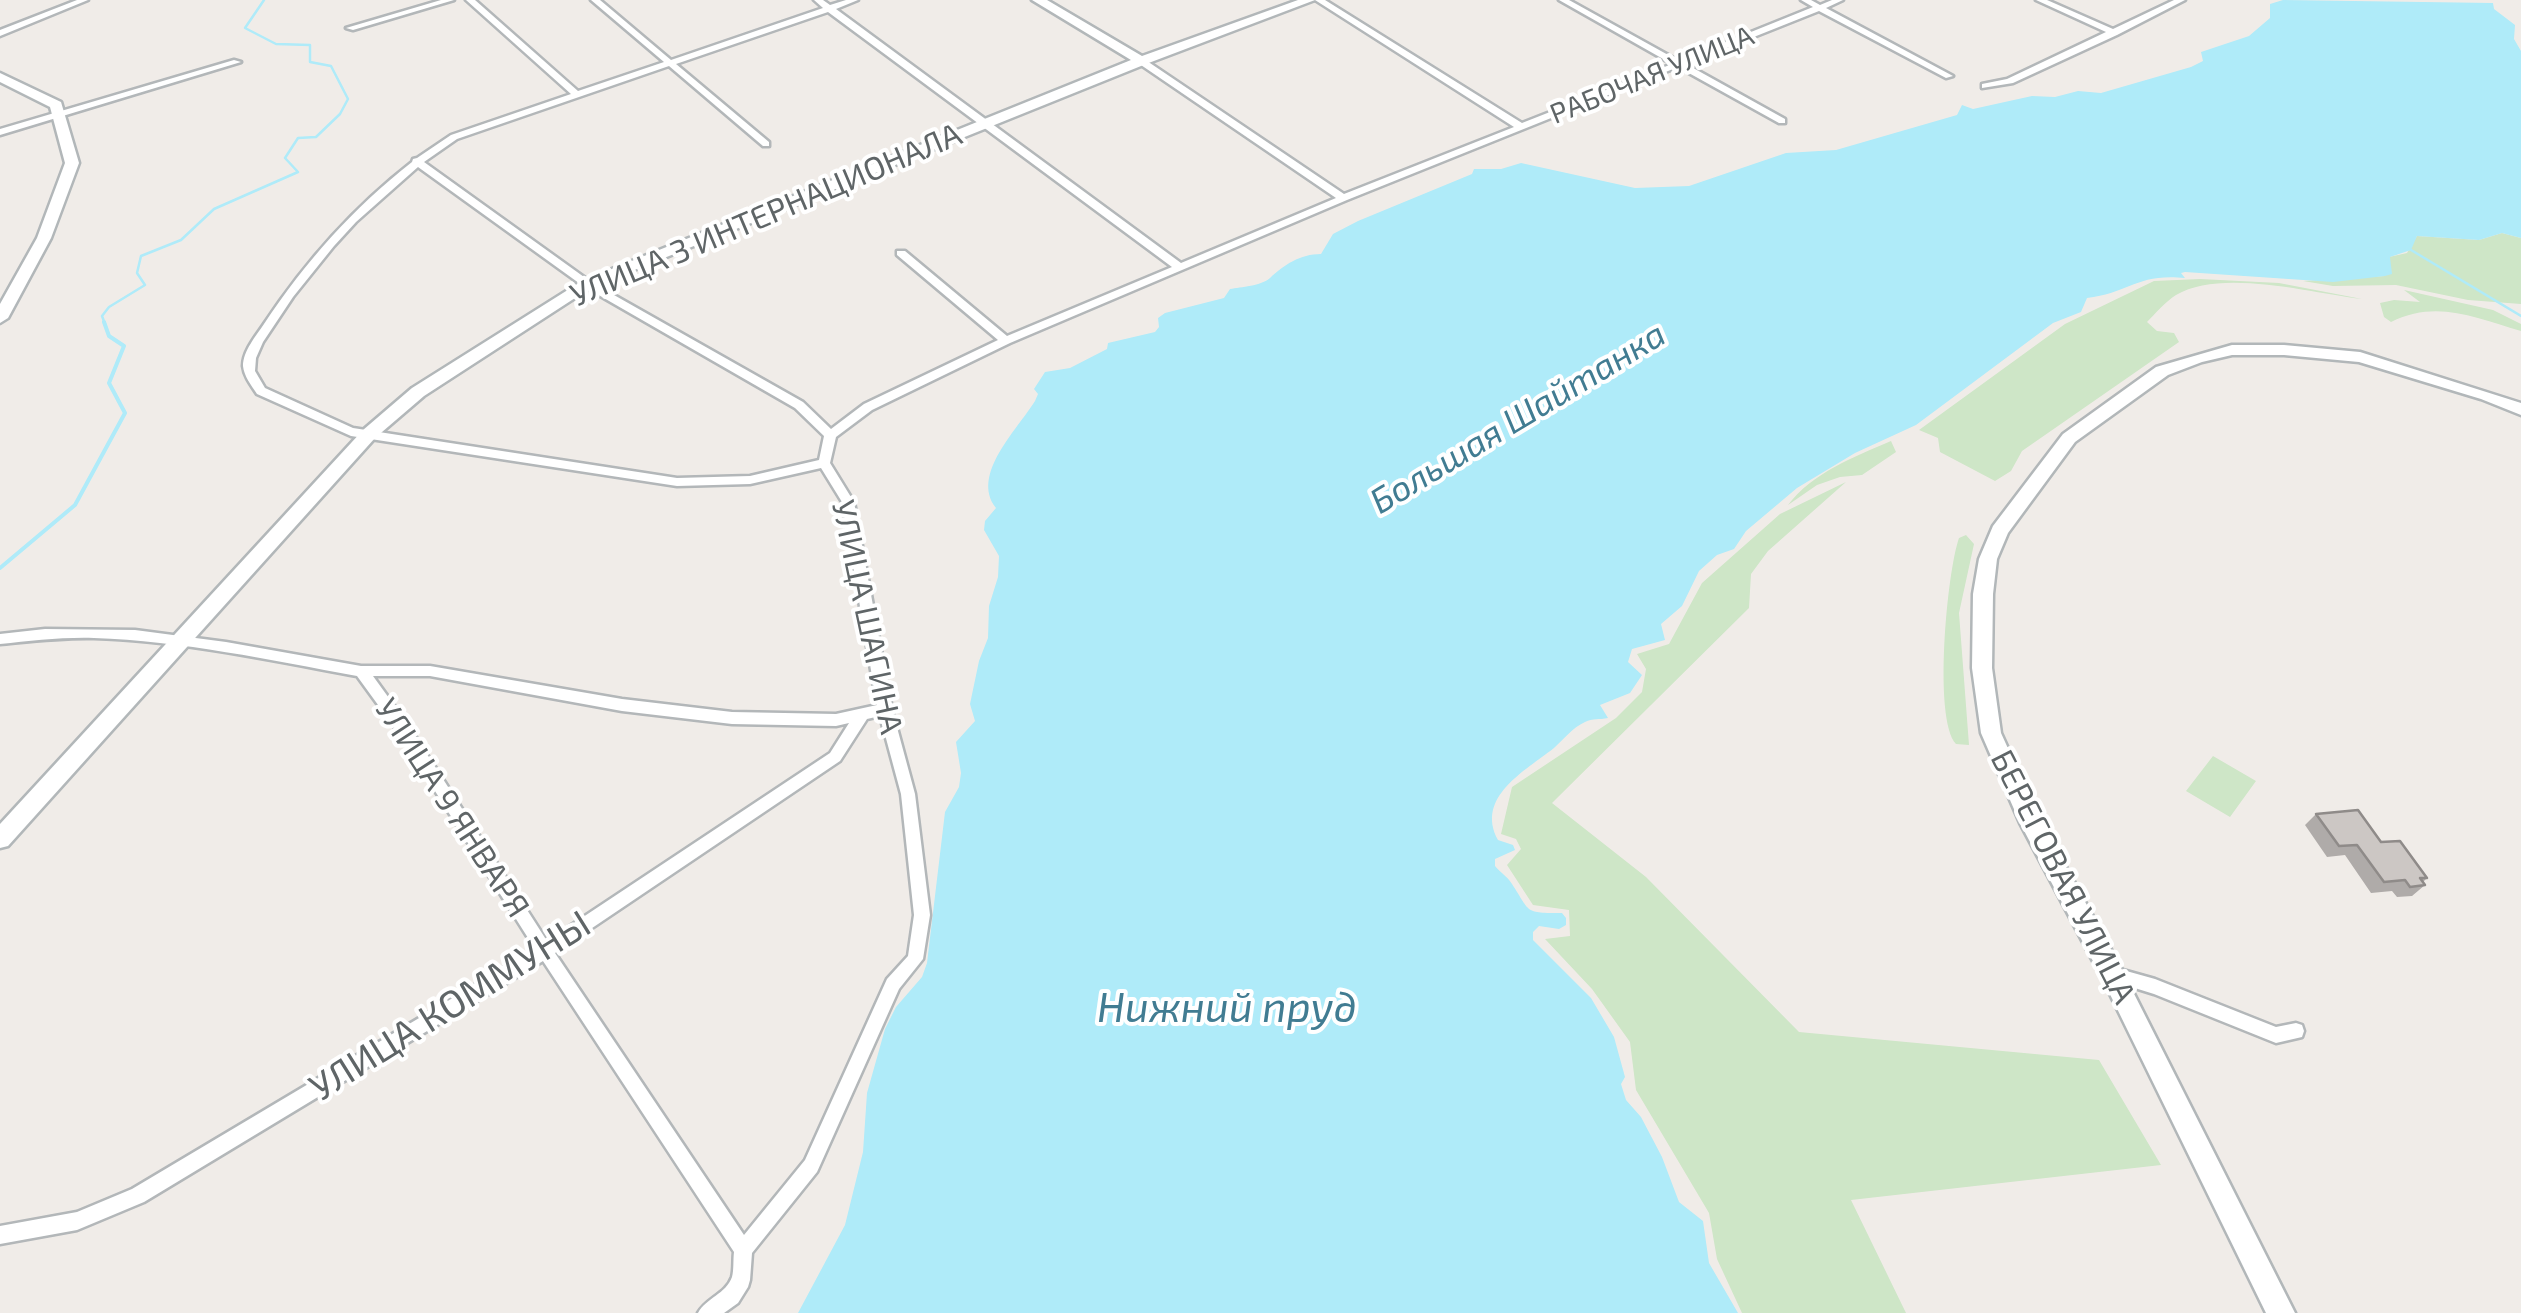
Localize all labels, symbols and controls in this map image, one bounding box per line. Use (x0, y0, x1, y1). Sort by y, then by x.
street label: РАБОЧАЯ УЛИЦА (1545, 19, 1759, 131)
street label: УЛИЦА 3 ИНТЕРНАЦИОНАЛА (565, 115, 967, 315)
water label: Большая Шайтанка (1363, 313, 1673, 523)
street label: УЛИЦА ШАГИНА (823, 496, 911, 738)
street label: УЛИЦА 9 ЯНВАРЯ (367, 691, 537, 925)
street label: БЕРЕГОВАЯ УЛИЦА (1982, 744, 2144, 1010)
street label: УЛИЦА КОММУНЫ (301, 901, 599, 1111)
water label: Нижний пруд (1097, 983, 1357, 1033)

